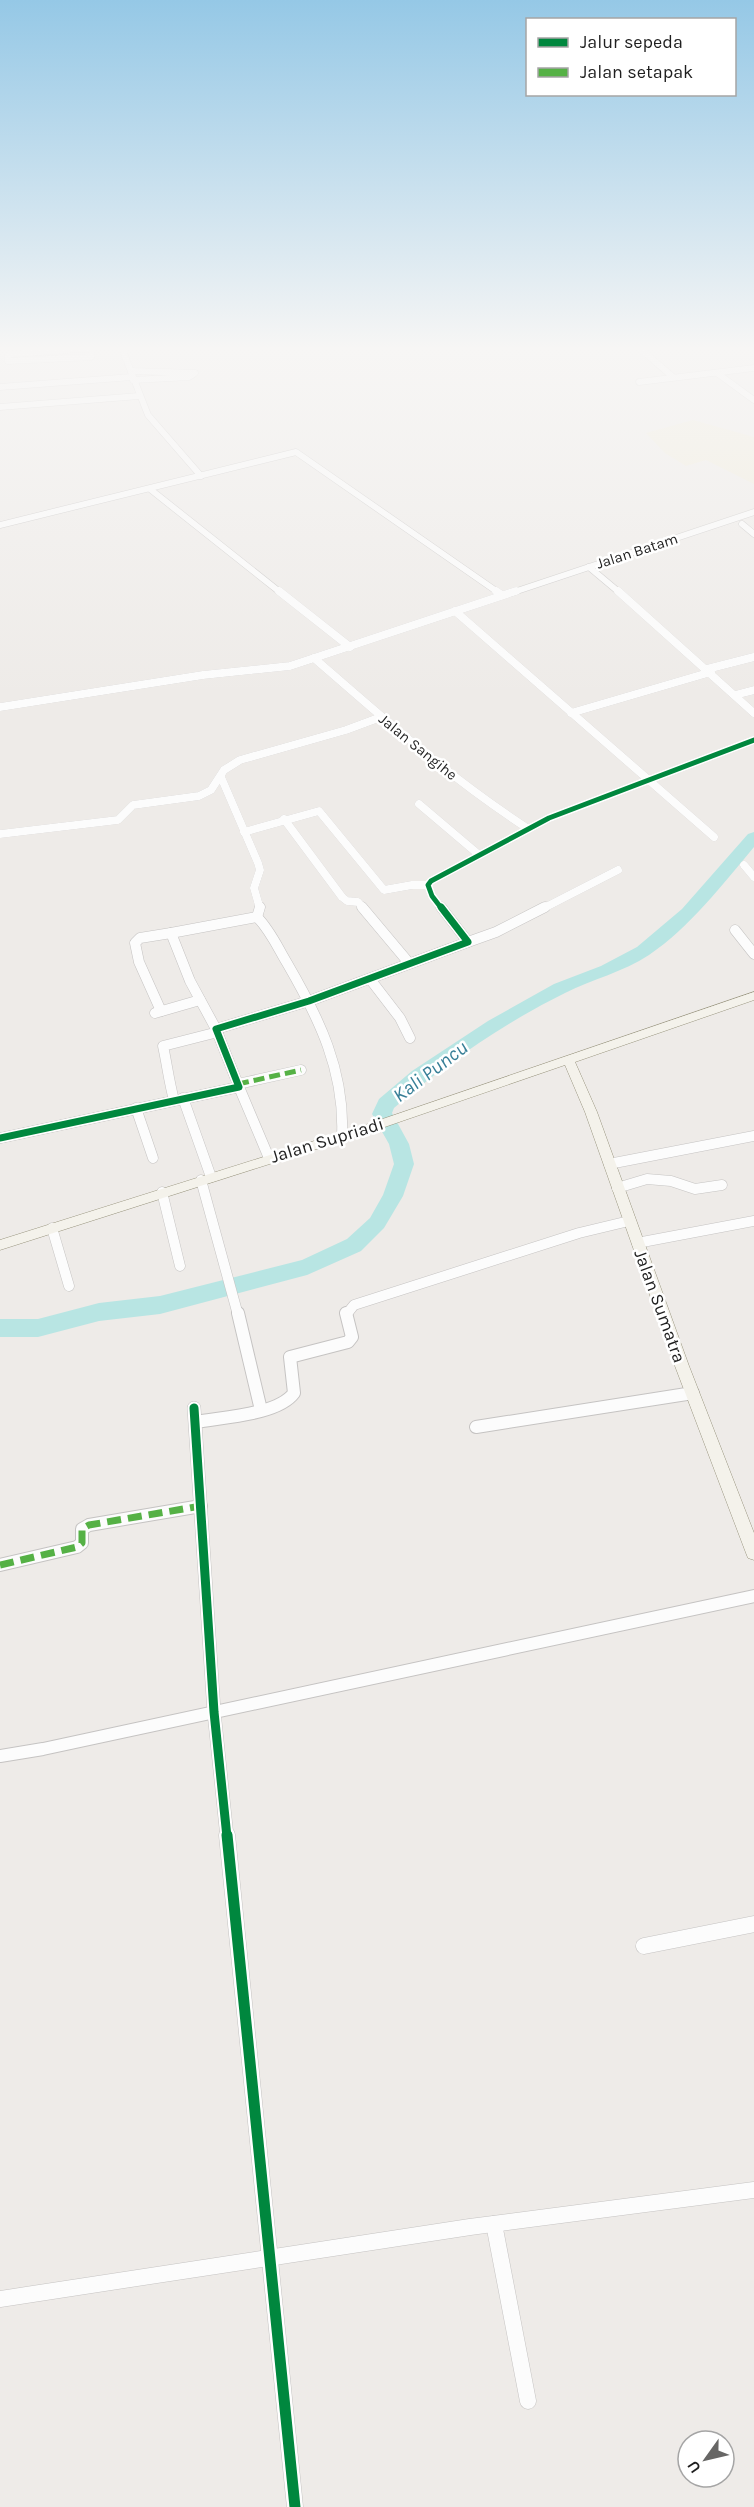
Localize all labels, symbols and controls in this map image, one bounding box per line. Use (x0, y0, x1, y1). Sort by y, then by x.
legend (526, 18, 736, 96)
text: Jalur sepeda (580, 31, 683, 53)
text: Jalan setapak (580, 61, 693, 83)
street label: Jalan Batam (594, 529, 680, 573)
street label: Jalan Sangihe (375, 710, 461, 784)
water label: Kali Puncu (388, 1036, 472, 1107)
street label: Jalan Supriadi (268, 1112, 386, 1168)
street label: Jalan Sumatra (629, 1246, 691, 1366)
north arrow (676, 2429, 736, 2489)
text: U (683, 2457, 705, 2477)

